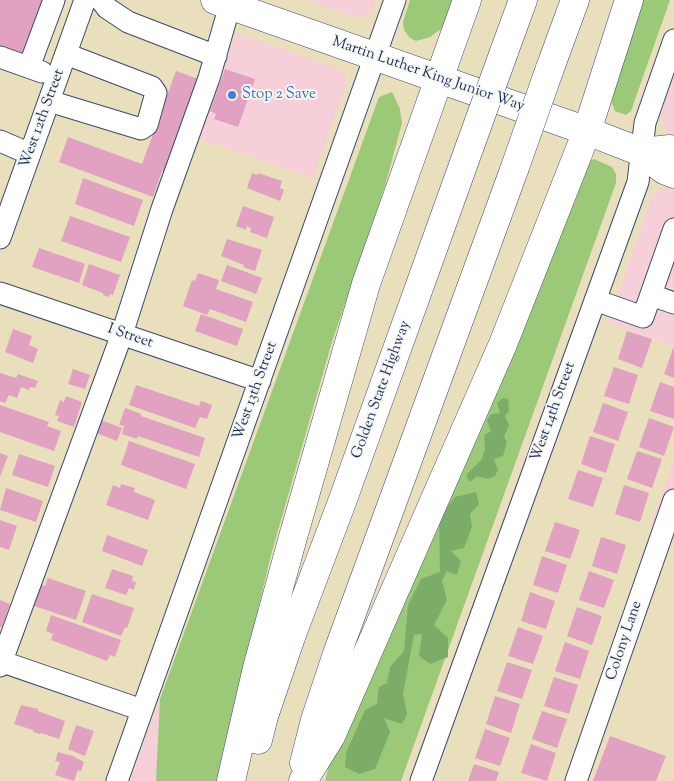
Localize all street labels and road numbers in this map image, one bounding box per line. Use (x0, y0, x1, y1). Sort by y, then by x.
street label: Martin Luther King Junior Way (329, 34, 527, 116)
street label: West 12th Street (17, 67, 69, 171)
street label: Golden State Highway (349, 319, 415, 461)
street label: I Street (105, 321, 155, 353)
street label: West 13th Street (230, 339, 282, 443)
street label: West 14th Street (528, 360, 580, 464)
street label: Colony Lane (603, 599, 647, 683)

